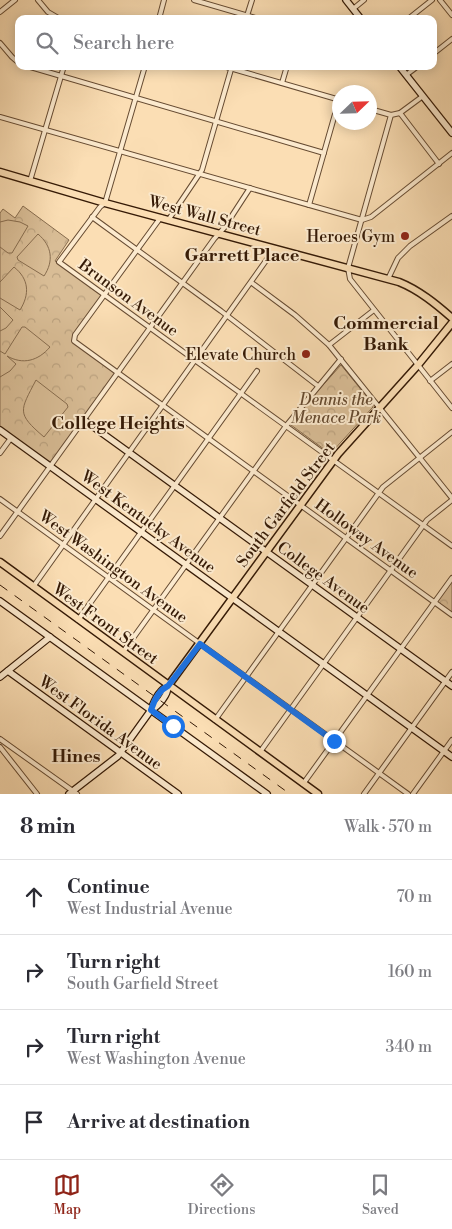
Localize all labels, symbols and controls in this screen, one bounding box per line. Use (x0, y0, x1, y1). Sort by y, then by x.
search box (15, 15, 437, 70)
icon: search (33, 29, 61, 57)
text: Search here (73, 31, 174, 55)
north arrow (332, 85, 377, 130)
street label: West Wall Street (145, 191, 263, 241)
place label: Heroes Gym (306, 227, 395, 247)
marker: Heroes Gym (399, 230, 411, 242)
district label: Garrett Place (185, 244, 300, 267)
street label: Brunson Avenue (74, 254, 182, 341)
district label: Commercial Bank (333, 312, 439, 356)
place label: Elevate Church (185, 345, 296, 365)
marker: Elevate Church (300, 348, 312, 360)
park label: Dennis the Menace Park (291, 390, 381, 428)
district label: College Heights (51, 412, 185, 435)
street label: South Garfield Street (232, 438, 340, 571)
street label: West Kentucky Avenue (76, 466, 220, 577)
street label: Holloway Avenue (311, 495, 422, 583)
street label: West Washington Avenue (34, 506, 192, 627)
street label: College Avenue (273, 537, 374, 618)
street label: West Front Street (48, 578, 162, 669)
street label: West Florida Avenue (34, 671, 166, 774)
route start (162, 715, 185, 738)
route end (323, 730, 346, 753)
district label: Hines (51, 745, 101, 768)
text: 8 min (20, 814, 75, 840)
text: Walk · 570 m (344, 817, 432, 837)
text: Continue (67, 875, 150, 899)
icon: ahead (20, 883, 48, 911)
text: 70 m (396, 887, 432, 907)
text: West Industrial Avenue (67, 899, 233, 919)
text: Turn right (67, 950, 160, 974)
icon: right (20, 958, 48, 986)
text: 160 m (388, 962, 432, 982)
text: South Garfield Street (67, 974, 219, 994)
text: Turn right (67, 1025, 160, 1049)
icon: right (20, 1033, 48, 1061)
text: 340 m (385, 1037, 432, 1057)
text: West Washington Avenue (67, 1049, 246, 1069)
icon: arrive (20, 1108, 48, 1136)
text: Arrive at destination (67, 1110, 250, 1134)
tab: Map (53, 1171, 81, 1219)
tab: Directions (188, 1171, 255, 1219)
tab: Saved (362, 1171, 399, 1219)

